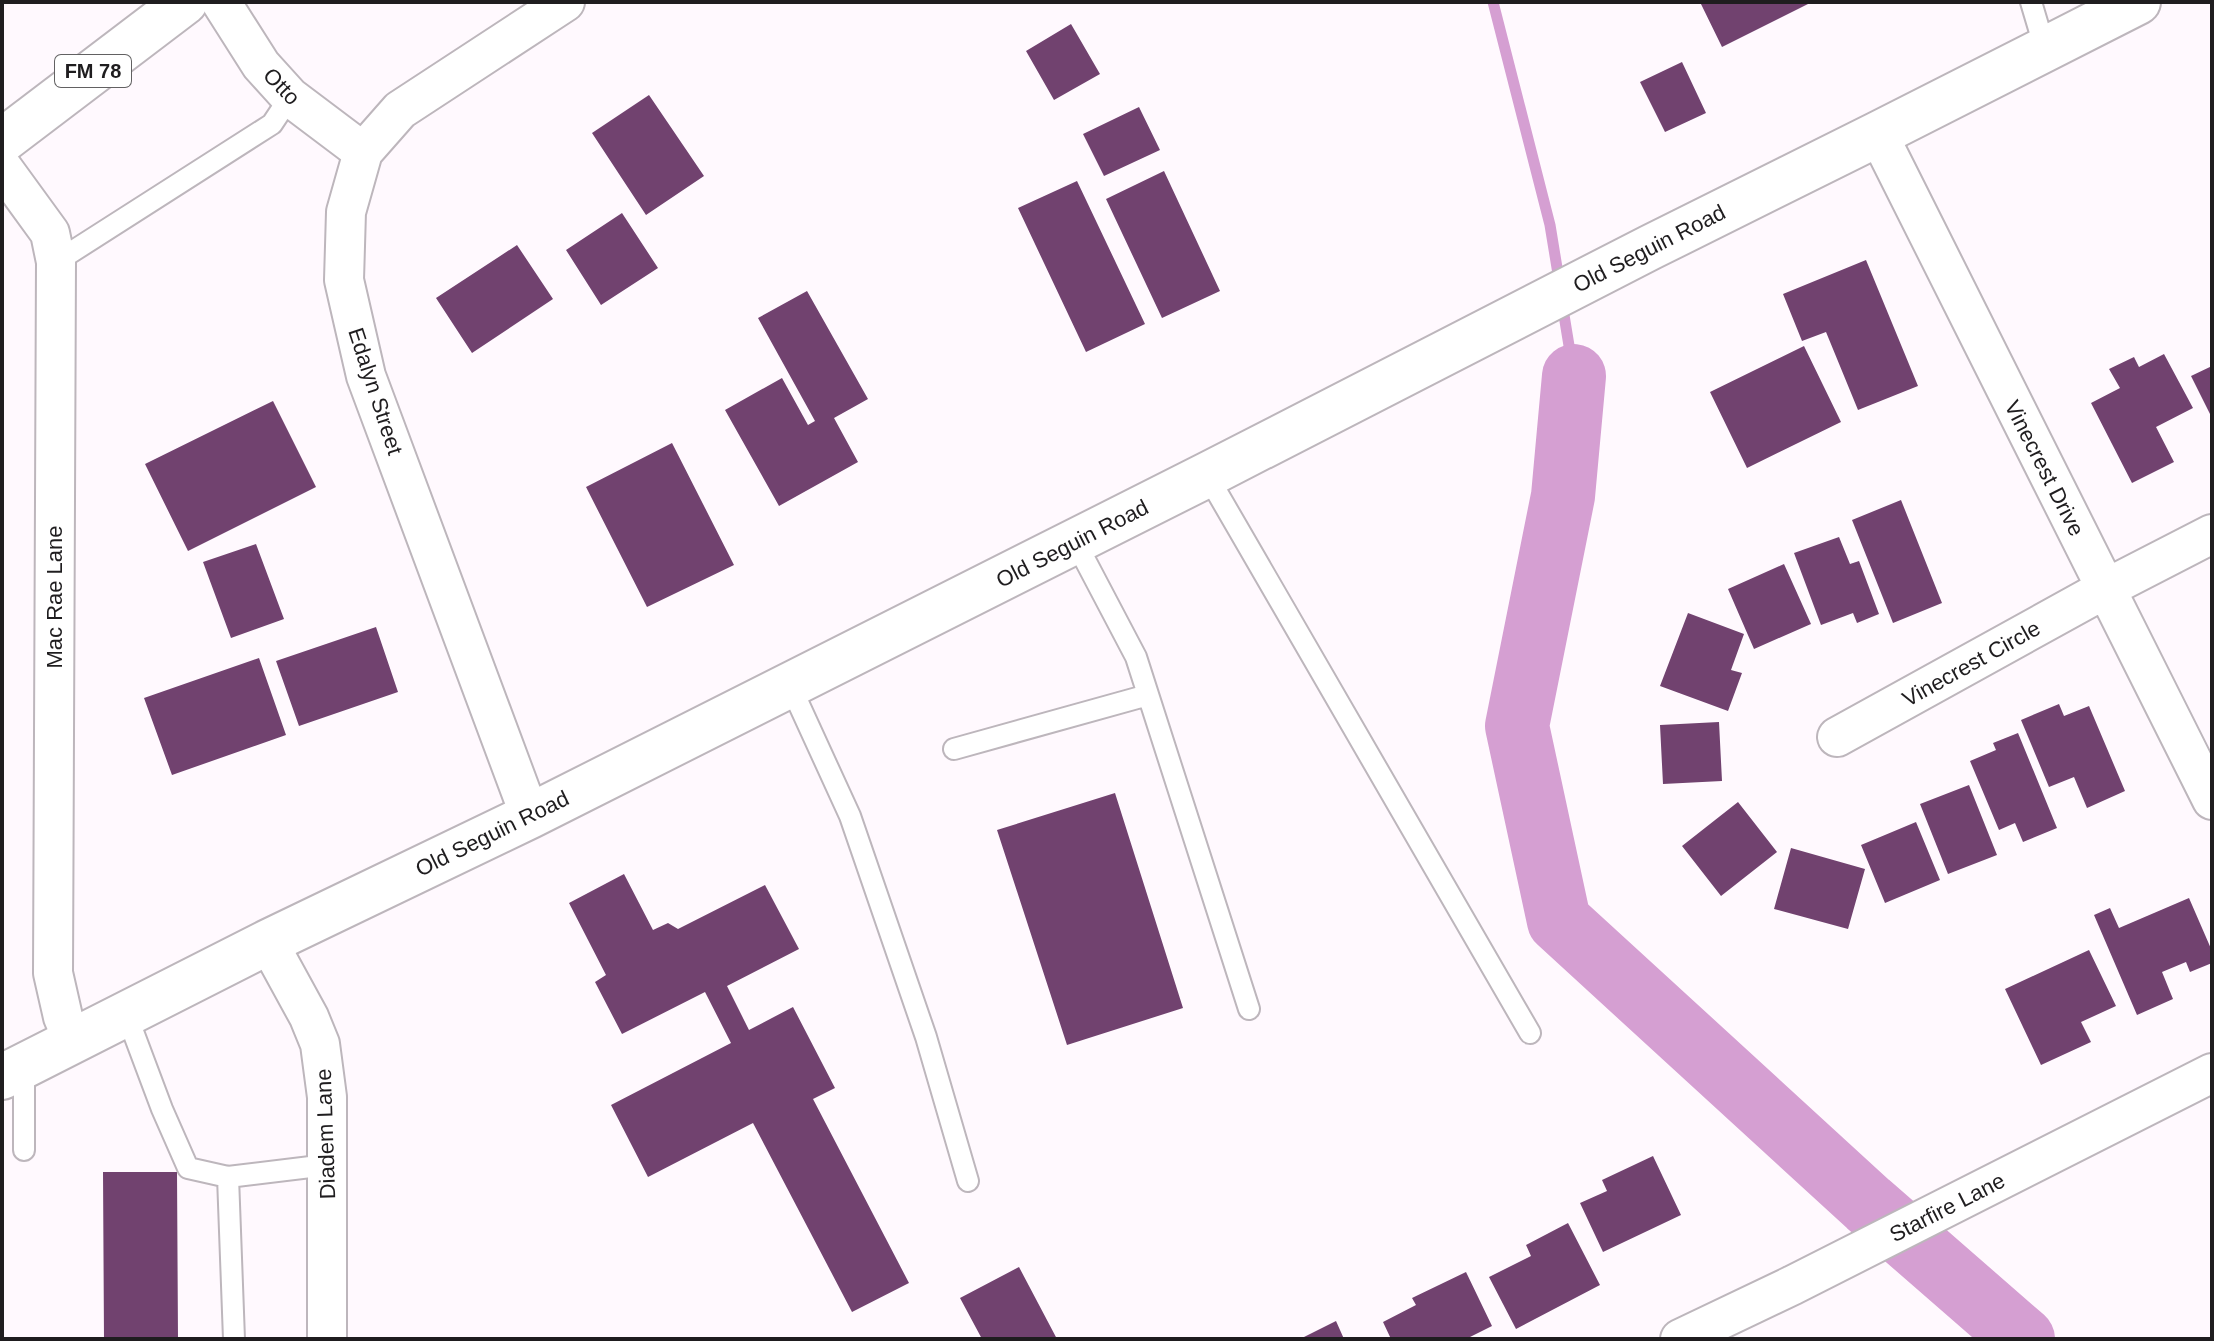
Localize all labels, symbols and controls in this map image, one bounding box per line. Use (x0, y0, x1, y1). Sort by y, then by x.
road number: FM 78 (55, 55, 131, 87)
street label: Otto (258, 63, 305, 110)
street label: Old Seguin Road (1569, 199, 1730, 298)
street label: Edalyn Street (343, 324, 408, 458)
street label: Vinecrest Drive (2000, 396, 2089, 540)
street label: Old Seguin Road (992, 494, 1153, 593)
street label: Mac Rae Lane (42, 525, 67, 669)
street label: Vinecrest Circle (1898, 615, 2044, 712)
street label: Old Seguin Road (411, 785, 573, 881)
street label: Diadem Lane (311, 1068, 340, 1200)
street label: Starfire Lane (1885, 1168, 2009, 1247)

